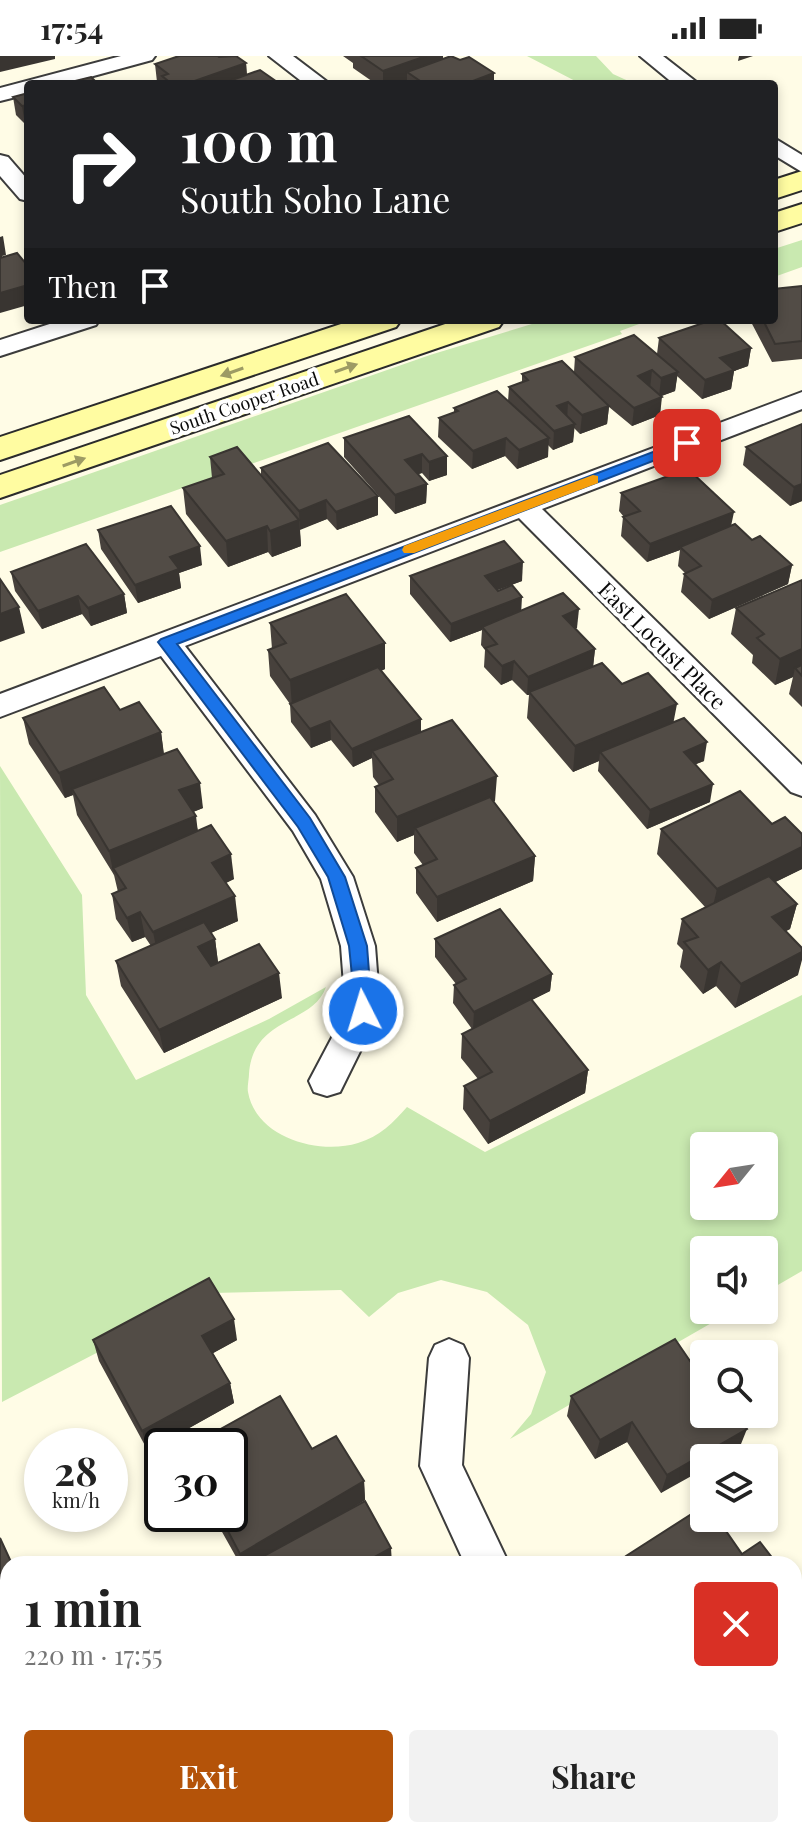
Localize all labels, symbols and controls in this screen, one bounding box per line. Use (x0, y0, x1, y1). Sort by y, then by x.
text: 17:54 (40, 8, 103, 48)
text: 100 m (180, 102, 337, 177)
icon: right (48, 112, 152, 216)
text: South Soho Lane (180, 174, 450, 222)
icon: arrive (133, 264, 177, 308)
text: Then (48, 266, 117, 306)
one-way arrow (335, 362, 359, 374)
street label: South Cooper Road (166, 366, 322, 440)
one-way arrow (220, 366, 244, 378)
pin (653, 409, 721, 477)
icon: arrive (665, 421, 709, 465)
one-way arrow (62, 455, 86, 467)
street label: East Locust Place (592, 574, 734, 716)
position arrow (321, 969, 405, 1053)
north arrow (690, 1132, 778, 1220)
map controls (690, 1132, 778, 1532)
button: sound (690, 1236, 778, 1324)
button: search (690, 1340, 778, 1428)
speed limit sign: 30 (144, 1428, 248, 1532)
text: 28 (54, 1443, 98, 1496)
button: layers (690, 1444, 778, 1532)
text: km/h (52, 1486, 100, 1513)
text: 1 min (24, 1575, 142, 1639)
button: close (694, 1582, 778, 1666)
text: 220 m · 17:55 (24, 1637, 163, 1672)
button: Exit (24, 1730, 393, 1822)
button: Share (409, 1730, 778, 1822)

